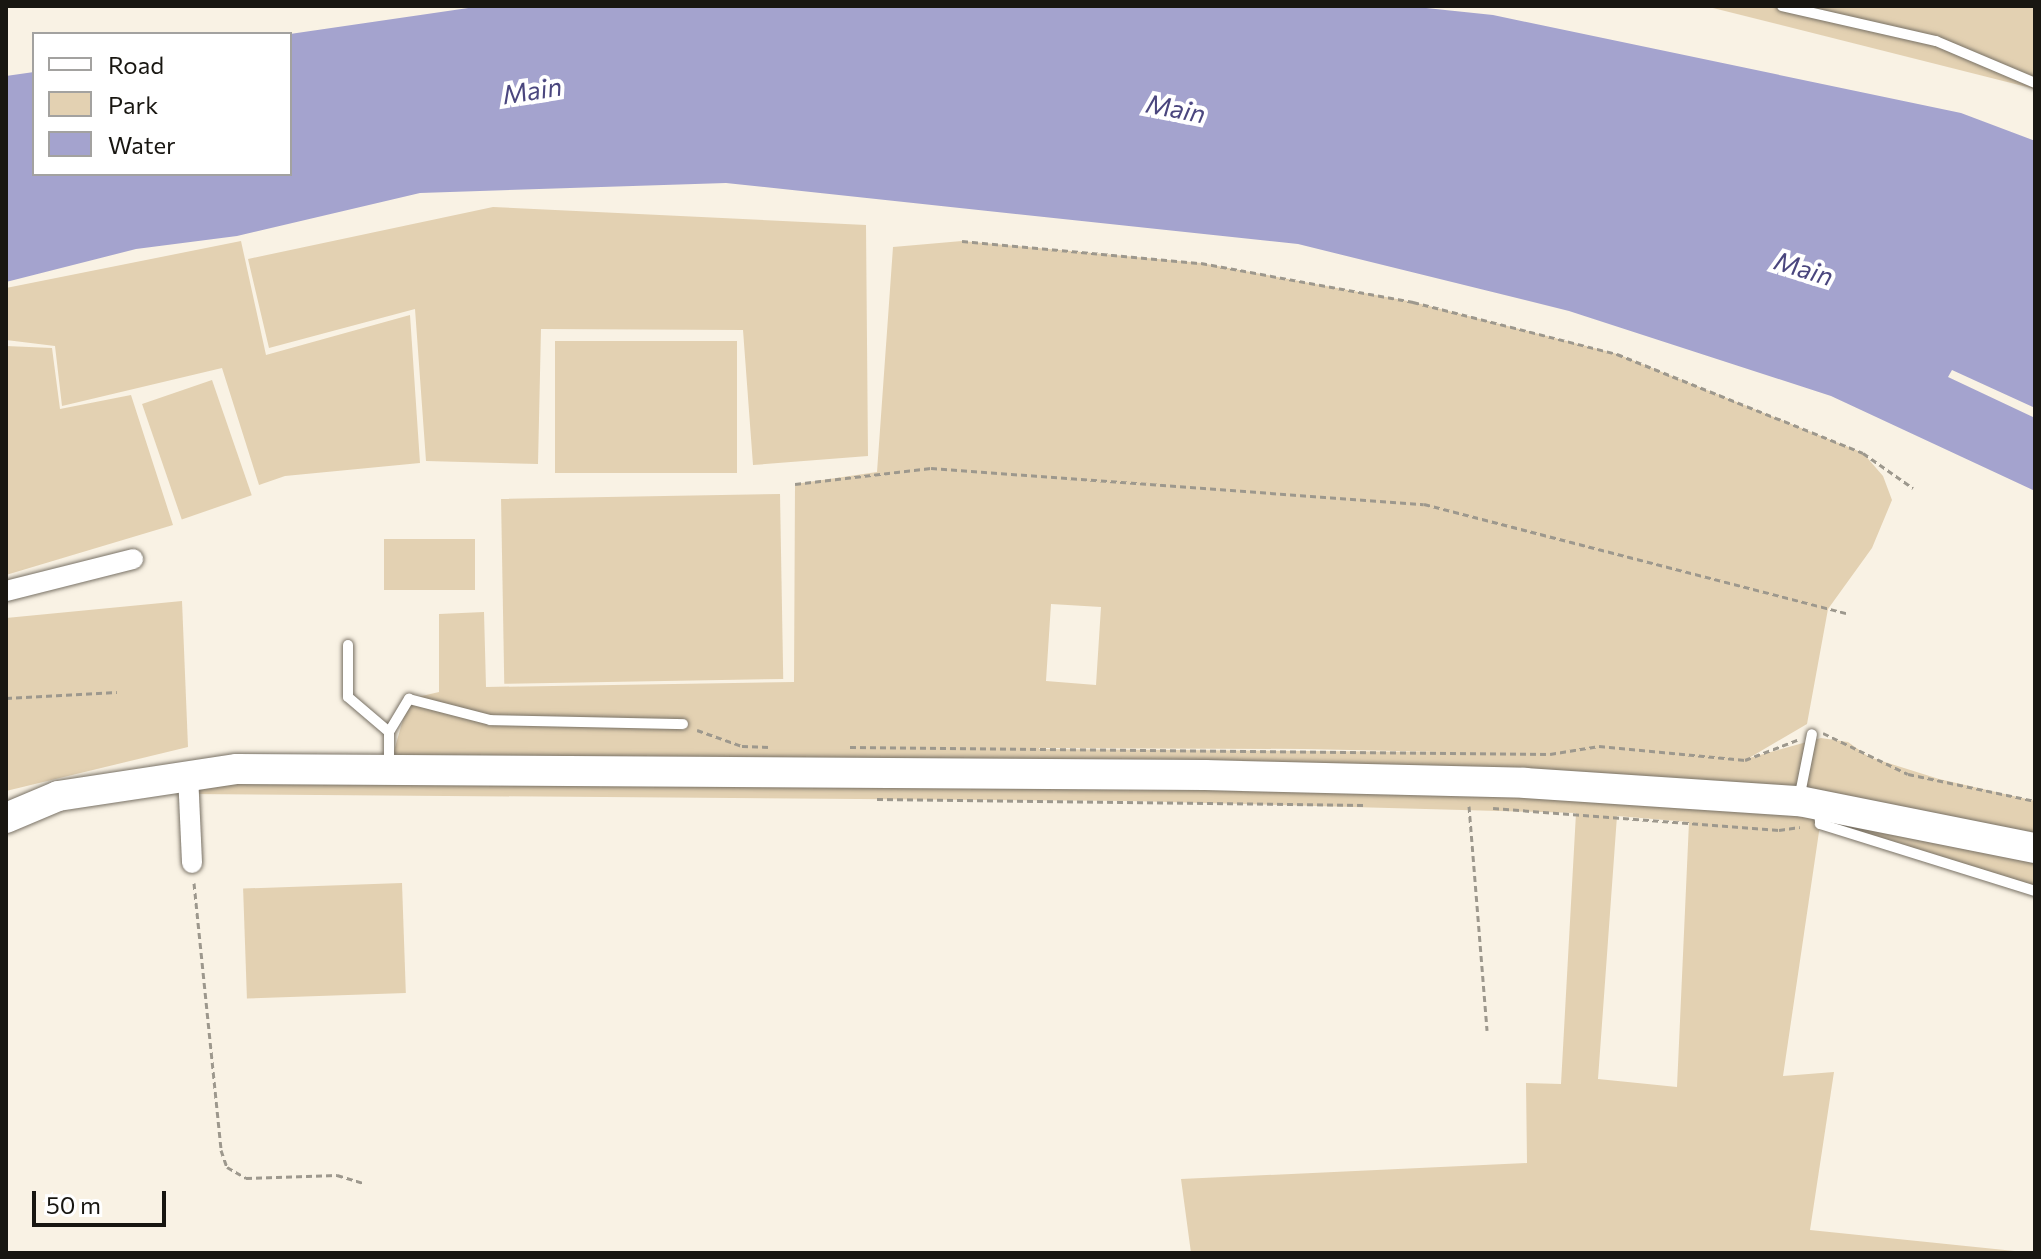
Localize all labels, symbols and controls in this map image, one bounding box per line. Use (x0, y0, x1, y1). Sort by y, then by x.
legend (32, 32, 292, 176)
text: Road (108, 50, 164, 79)
water label: Main (500, 70, 564, 110)
water label: Main (1144, 87, 1208, 129)
text: Park (108, 90, 158, 119)
text: Water (108, 130, 176, 159)
water label: Main (1771, 244, 1837, 292)
scale bar (36, 1175, 170, 1225)
text: 50 m (46, 1190, 101, 1219)

